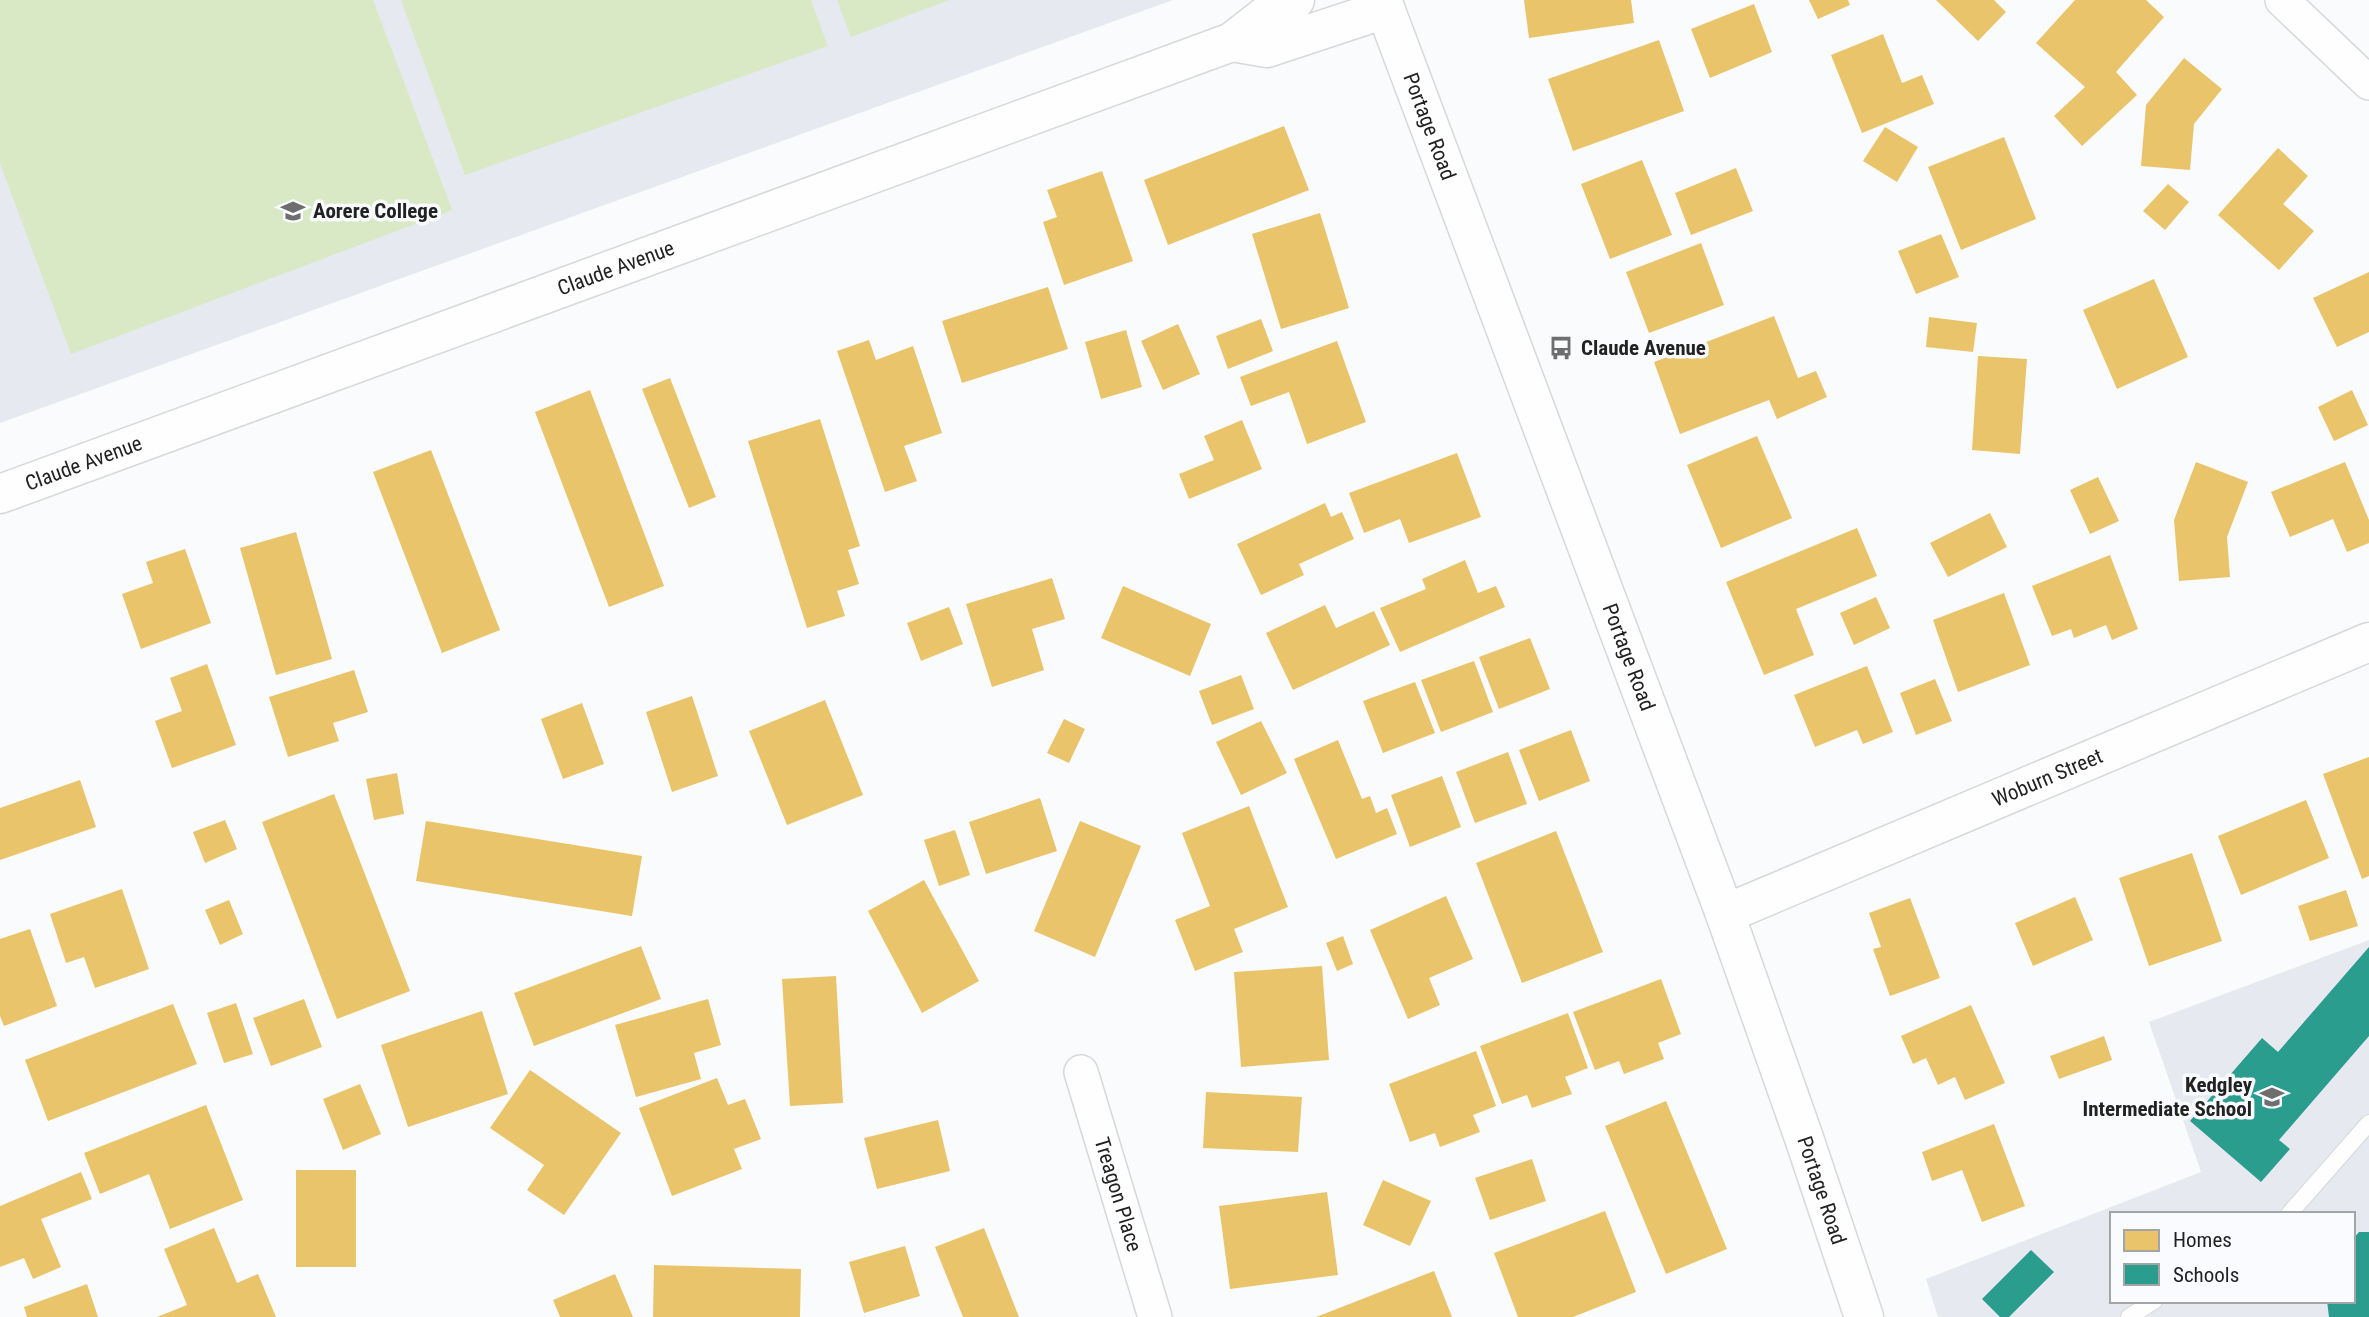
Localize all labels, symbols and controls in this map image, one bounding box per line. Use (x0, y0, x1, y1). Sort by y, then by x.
street label: Portage Road (1398, 70, 1460, 183)
school or university icon: Aorere College (279, 197, 307, 225)
place label: Aorere College (313, 199, 438, 223)
street label: Claude Avenue (554, 236, 678, 300)
bus stop icon: Claude Avenue (1547, 334, 1575, 362)
place label: Claude Avenue (1581, 336, 1706, 360)
street label: Claude Avenue (22, 431, 145, 496)
street label: Portage Road (1598, 600, 1660, 714)
street label: Woburn Street (1989, 744, 2106, 812)
place label: Kedgley Intermediate School (2082, 1073, 2253, 1121)
school or university icon: Kedgley Intermediate School (2258, 1083, 2286, 1111)
street label: Portage Road (1792, 1133, 1851, 1248)
street label: Treagon Place (1089, 1134, 1147, 1255)
legend (2110, 1212, 2355, 1303)
text: Homes (2173, 1228, 2232, 1252)
text: Schools (2173, 1263, 2239, 1287)

